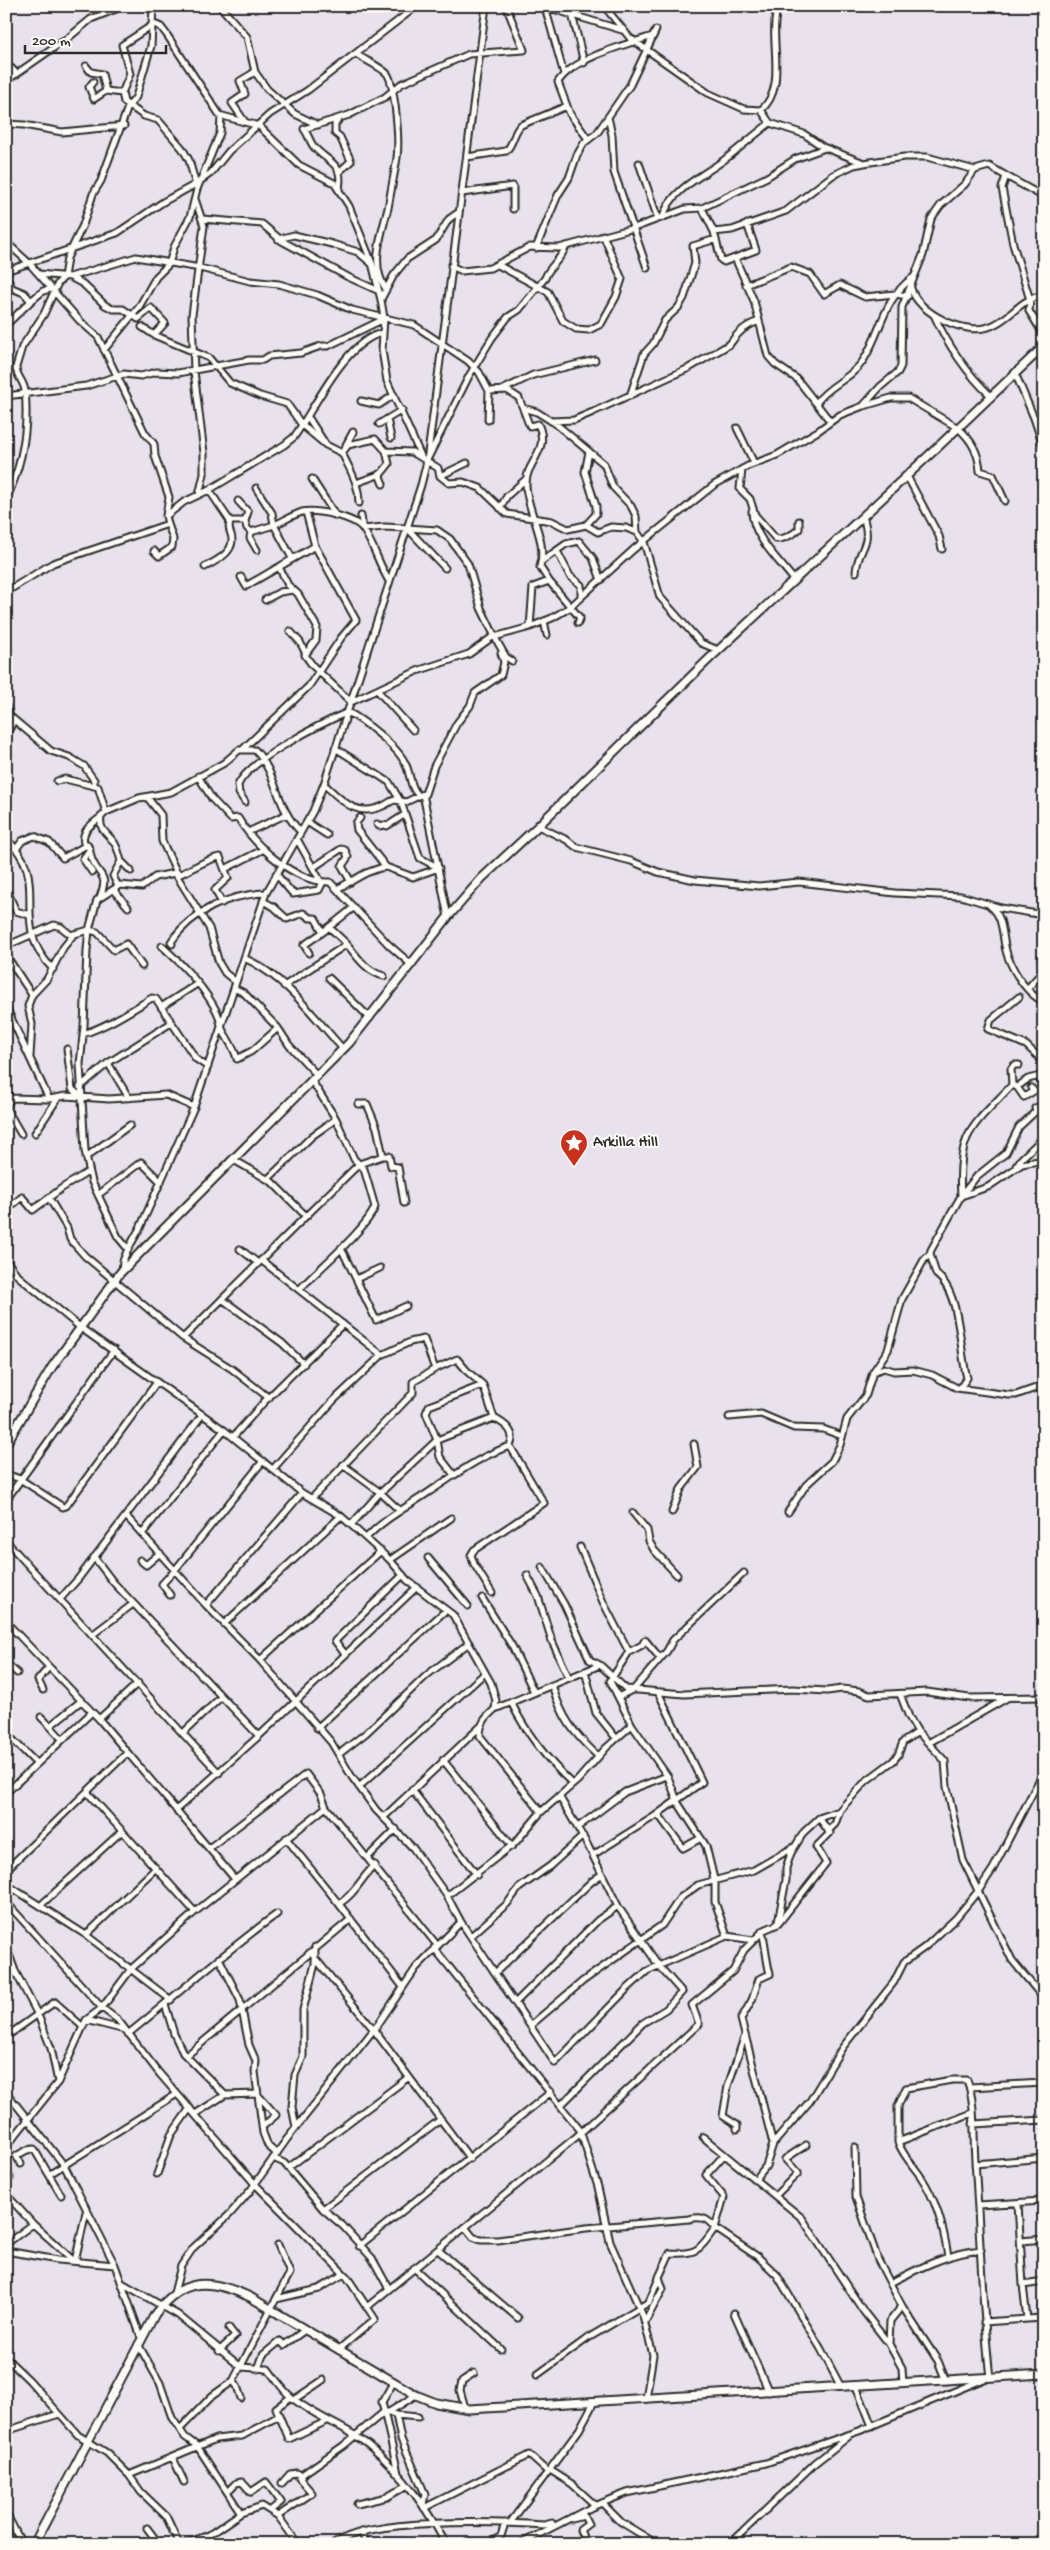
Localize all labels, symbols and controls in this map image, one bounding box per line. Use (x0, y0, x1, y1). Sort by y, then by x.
scale bar (25, 22, 166, 54)
text: 200 m (32, 33, 71, 51)
place icon: Arkilla Hill (559, 1128, 589, 1167)
place label: Arkilla Hill (593, 1134, 658, 1153)

